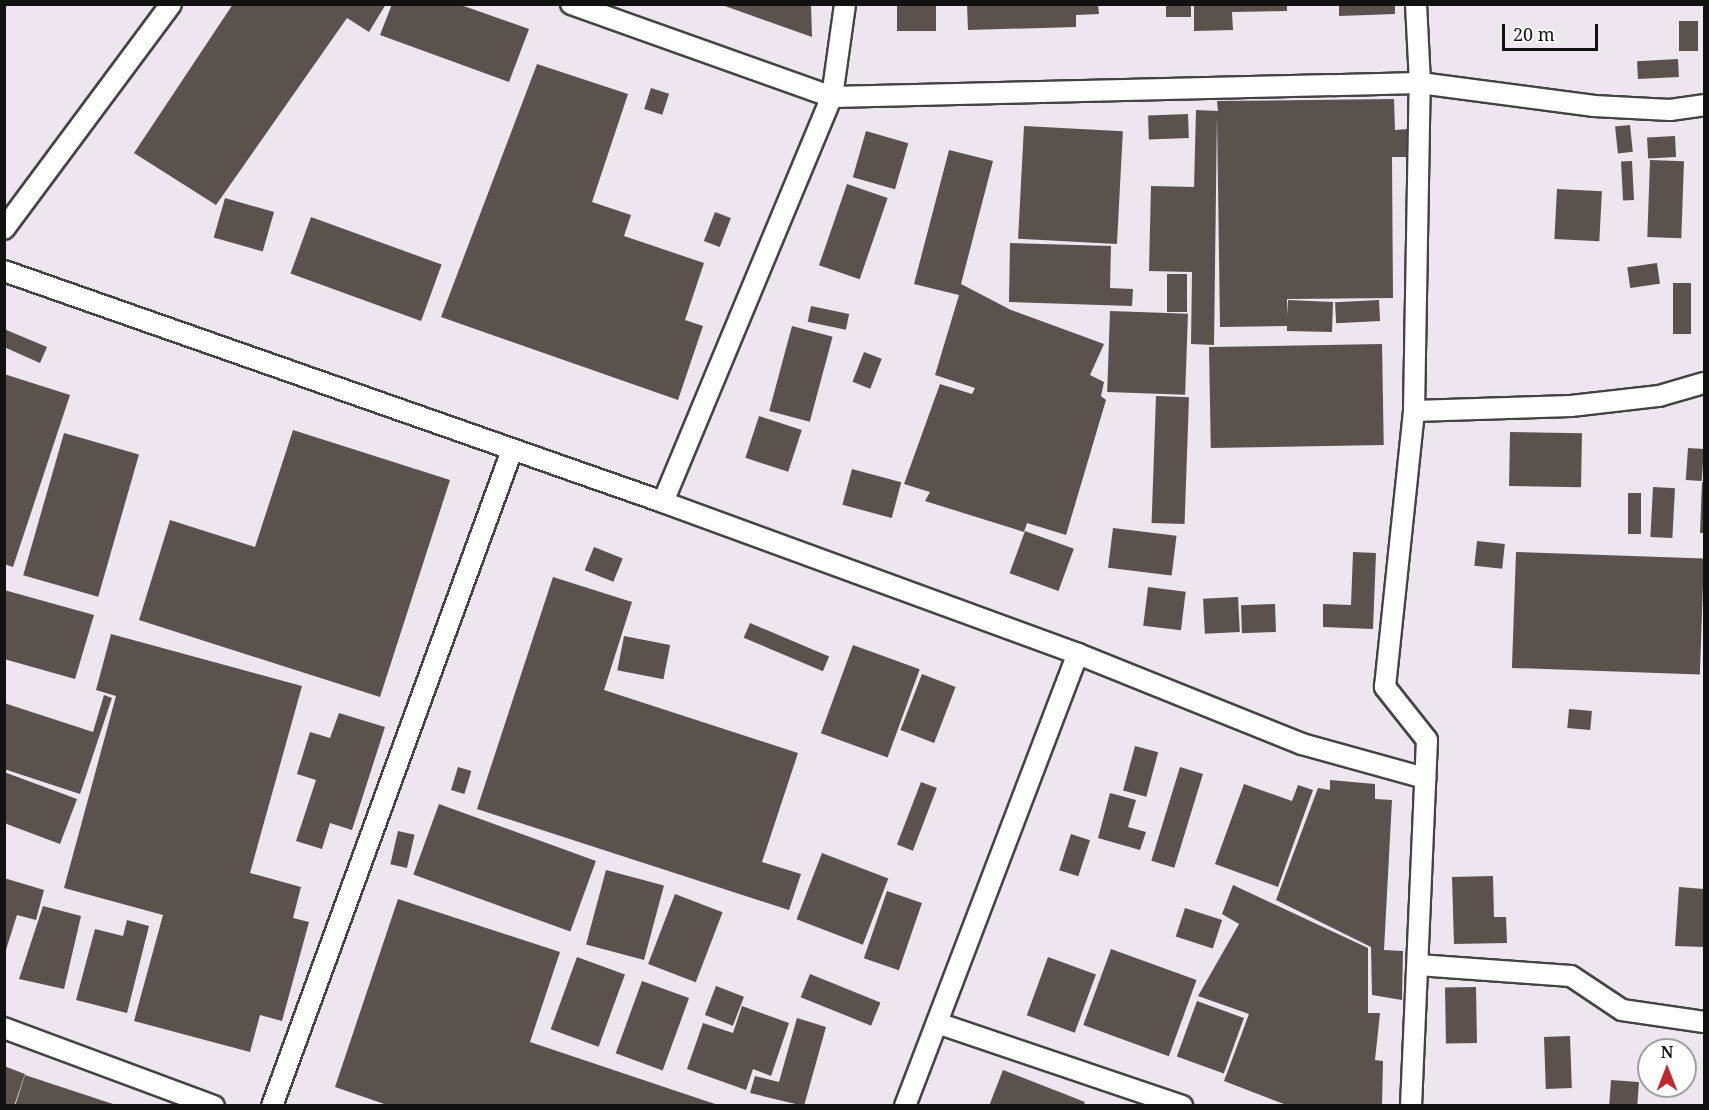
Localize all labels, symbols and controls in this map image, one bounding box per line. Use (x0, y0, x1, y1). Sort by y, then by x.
scale bar (1505, 12, 1601, 50)
text: 20 m (1513, 22, 1555, 46)
north arrow (1637, 1038, 1697, 1098)
text: N (1661, 1041, 1673, 1063)

